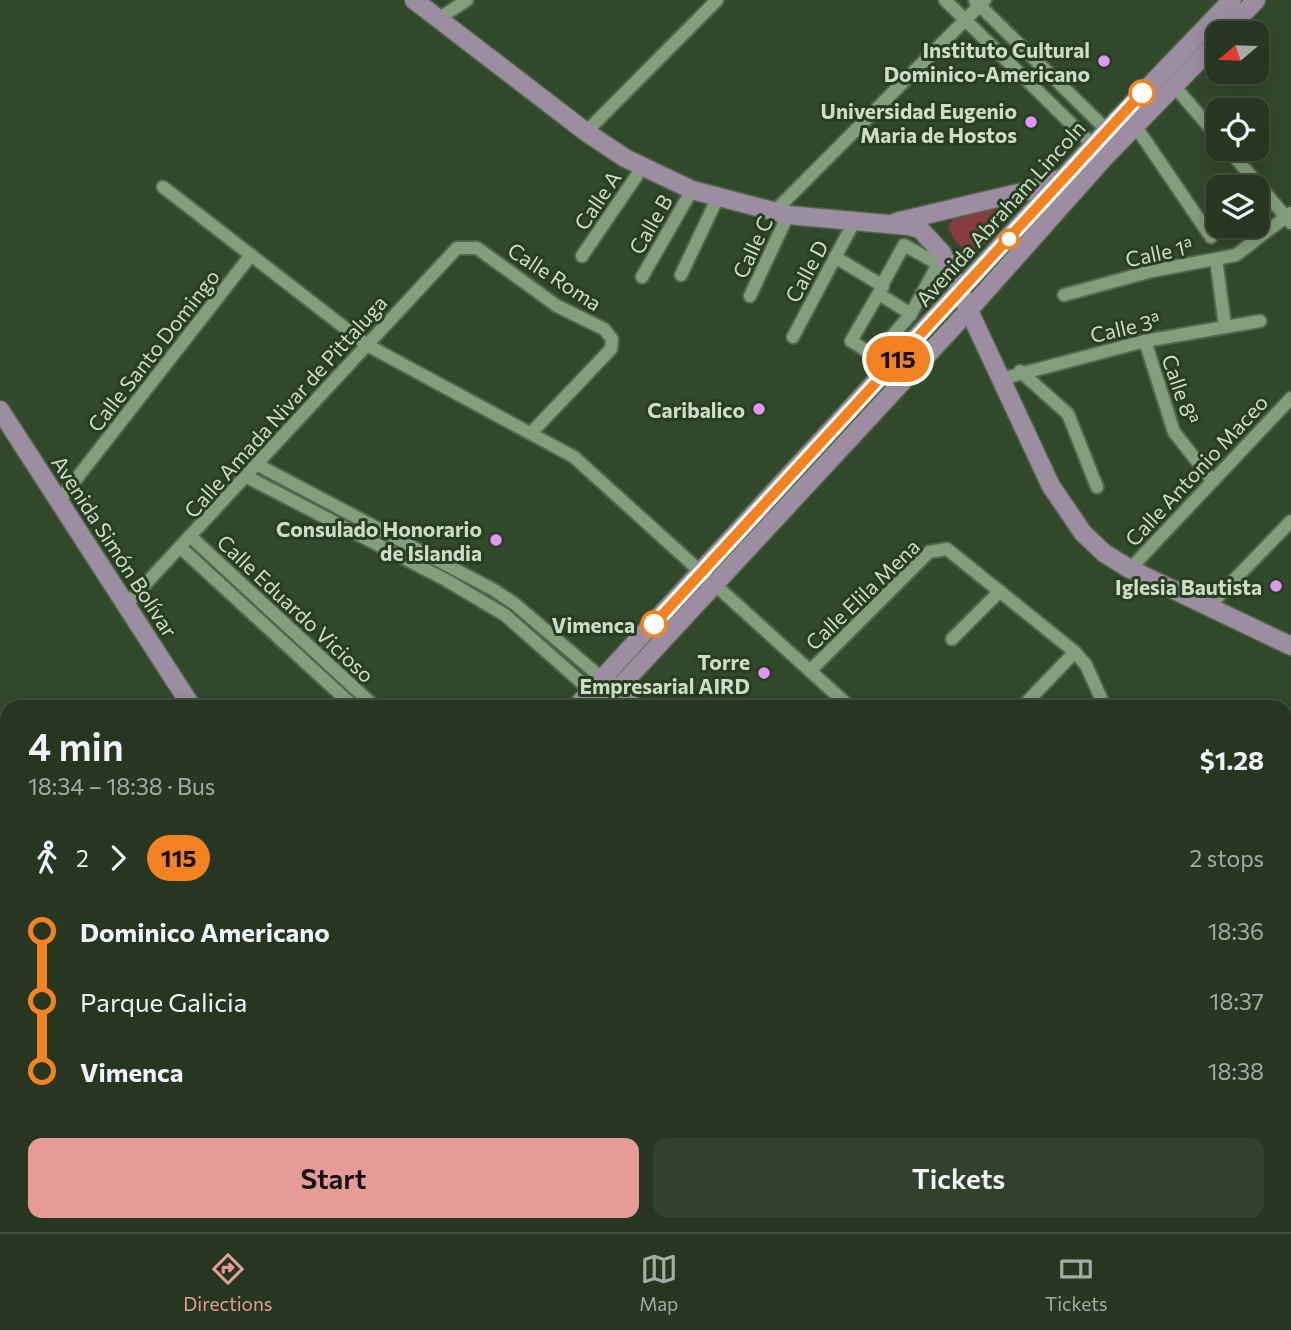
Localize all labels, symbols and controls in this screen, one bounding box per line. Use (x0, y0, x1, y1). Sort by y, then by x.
north arrow (1206, 21, 1269, 84)
map controls (1206, 21, 1269, 238)
place label: Instituto Cultural Dominico-Americano (884, 37, 1090, 86)
marker: Instituto Cultural Dominico-Americano (1096, 53, 1112, 69)
unlabelled marker (1129, 80, 1155, 106)
place label: Universidad Eugenio Maria de Hostos (821, 98, 1017, 147)
button: locate (1206, 98, 1269, 161)
marker: Universidad Eugenio Maria de Hostos (1023, 114, 1039, 130)
street label: Avenida Abraham Lincoln (910, 115, 1090, 311)
street label: Calle A (568, 166, 626, 234)
button: layers (1206, 175, 1269, 238)
street label: Calle B (623, 190, 677, 258)
street label: Calle C (727, 212, 777, 282)
unlabelled marker (999, 229, 1019, 249)
street label: Calle 1ª (1123, 233, 1195, 271)
street label: Calle D (779, 236, 833, 306)
street label: Calle Roma (504, 237, 606, 315)
street label: Calle Santo Domingo (82, 264, 224, 436)
street label: Calle Amada Nivar de Pittaluga (179, 290, 391, 522)
street label: Calle 3ª (1087, 307, 1163, 347)
line badge: 115 (858, 336, 938, 382)
text: 115 (880, 344, 916, 373)
street label: Calle 8ª (1157, 351, 1205, 427)
street label: Calle Antonio Maceo (1119, 389, 1273, 551)
place label: Caribalico (647, 397, 745, 422)
marker: Caribalico (751, 401, 767, 417)
street label: Avenida Simón Bolívar (47, 451, 183, 641)
place label: Consulado Honorario de Islandia (276, 516, 482, 565)
street label: Calle Eduardo Vicioso (212, 529, 380, 687)
marker: Consulado Honorario de Islandia (488, 532, 504, 548)
street label: Calle Elila Mena (800, 533, 924, 655)
place label: Iglesia Bautista (1115, 574, 1262, 599)
marker: Iglesia Bautista (1268, 578, 1284, 594)
marker: Vimenca (641, 611, 667, 637)
place label: Vimenca (551, 612, 635, 637)
place label: Torre Empresarial AIRD (580, 649, 750, 698)
marker: Torre Empresarial AIRD (756, 665, 772, 681)
text: 4 min (28, 722, 124, 769)
text: $1.28 (1200, 744, 1264, 775)
text: 18:34 – 18:38 · Bus (28, 772, 215, 800)
icon: walk (28, 839, 66, 877)
icon: forward (99, 839, 137, 877)
text: 115 (161, 843, 196, 872)
text: 2 (76, 844, 89, 872)
text: 2 stops (1190, 844, 1264, 872)
text: Dominico Americano (80, 916, 330, 947)
text: 18:36 (1208, 917, 1264, 945)
text: Parque Galicia (80, 986, 247, 1017)
text: 18:37 (1210, 987, 1264, 1015)
text: Vimenca (80, 1056, 183, 1087)
text: 18:38 (1208, 1057, 1264, 1085)
button: Start (28, 1138, 639, 1218)
button: Tickets (653, 1138, 1264, 1218)
tab: Directions (183, 1250, 272, 1315)
tab: Map (639, 1250, 678, 1315)
tab: Tickets (1045, 1250, 1108, 1315)

